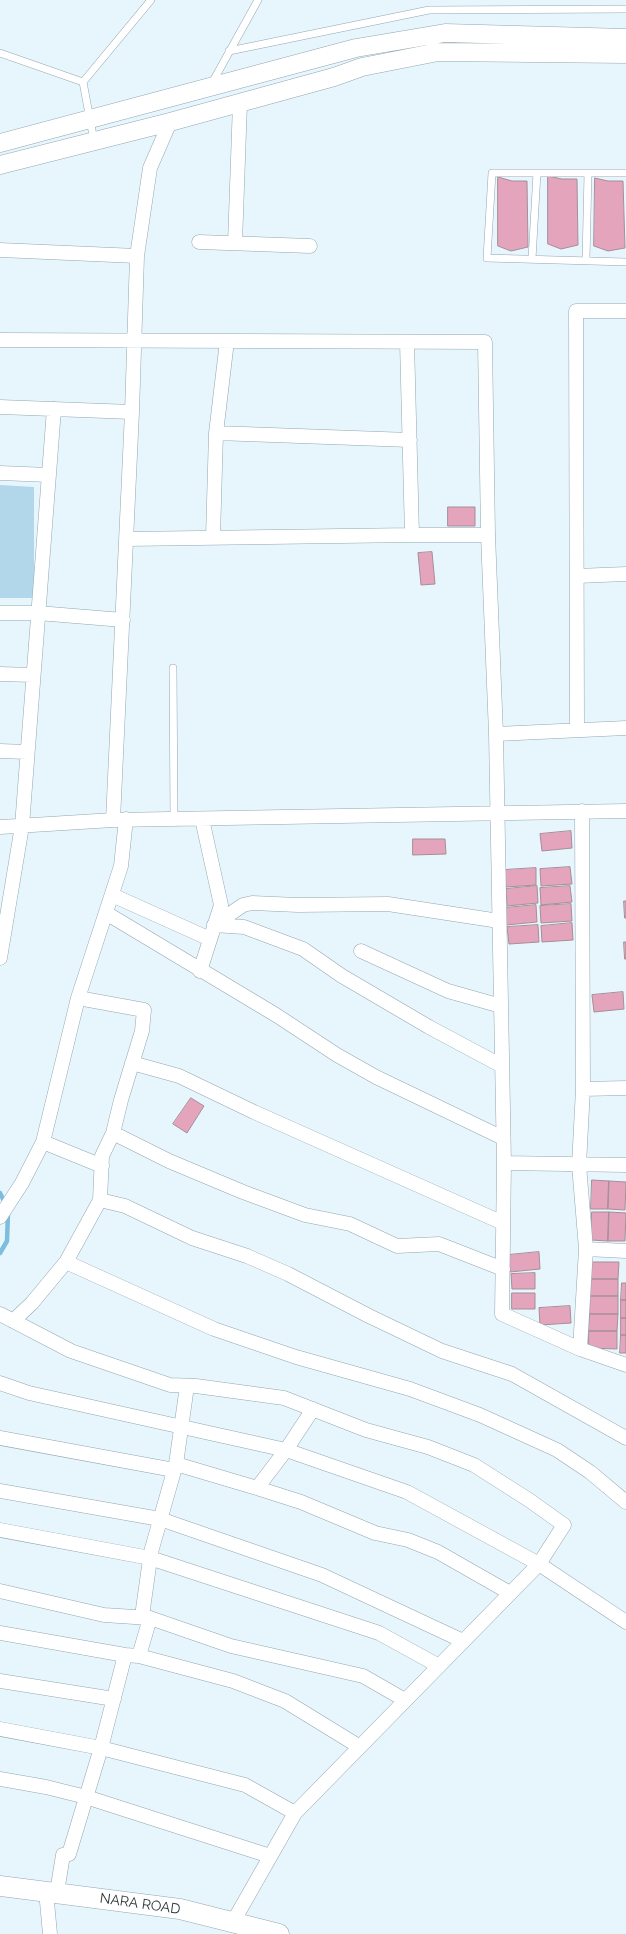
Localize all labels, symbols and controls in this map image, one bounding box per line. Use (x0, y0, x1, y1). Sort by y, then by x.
street label: NARA ROAD (99, 1890, 181, 1918)

